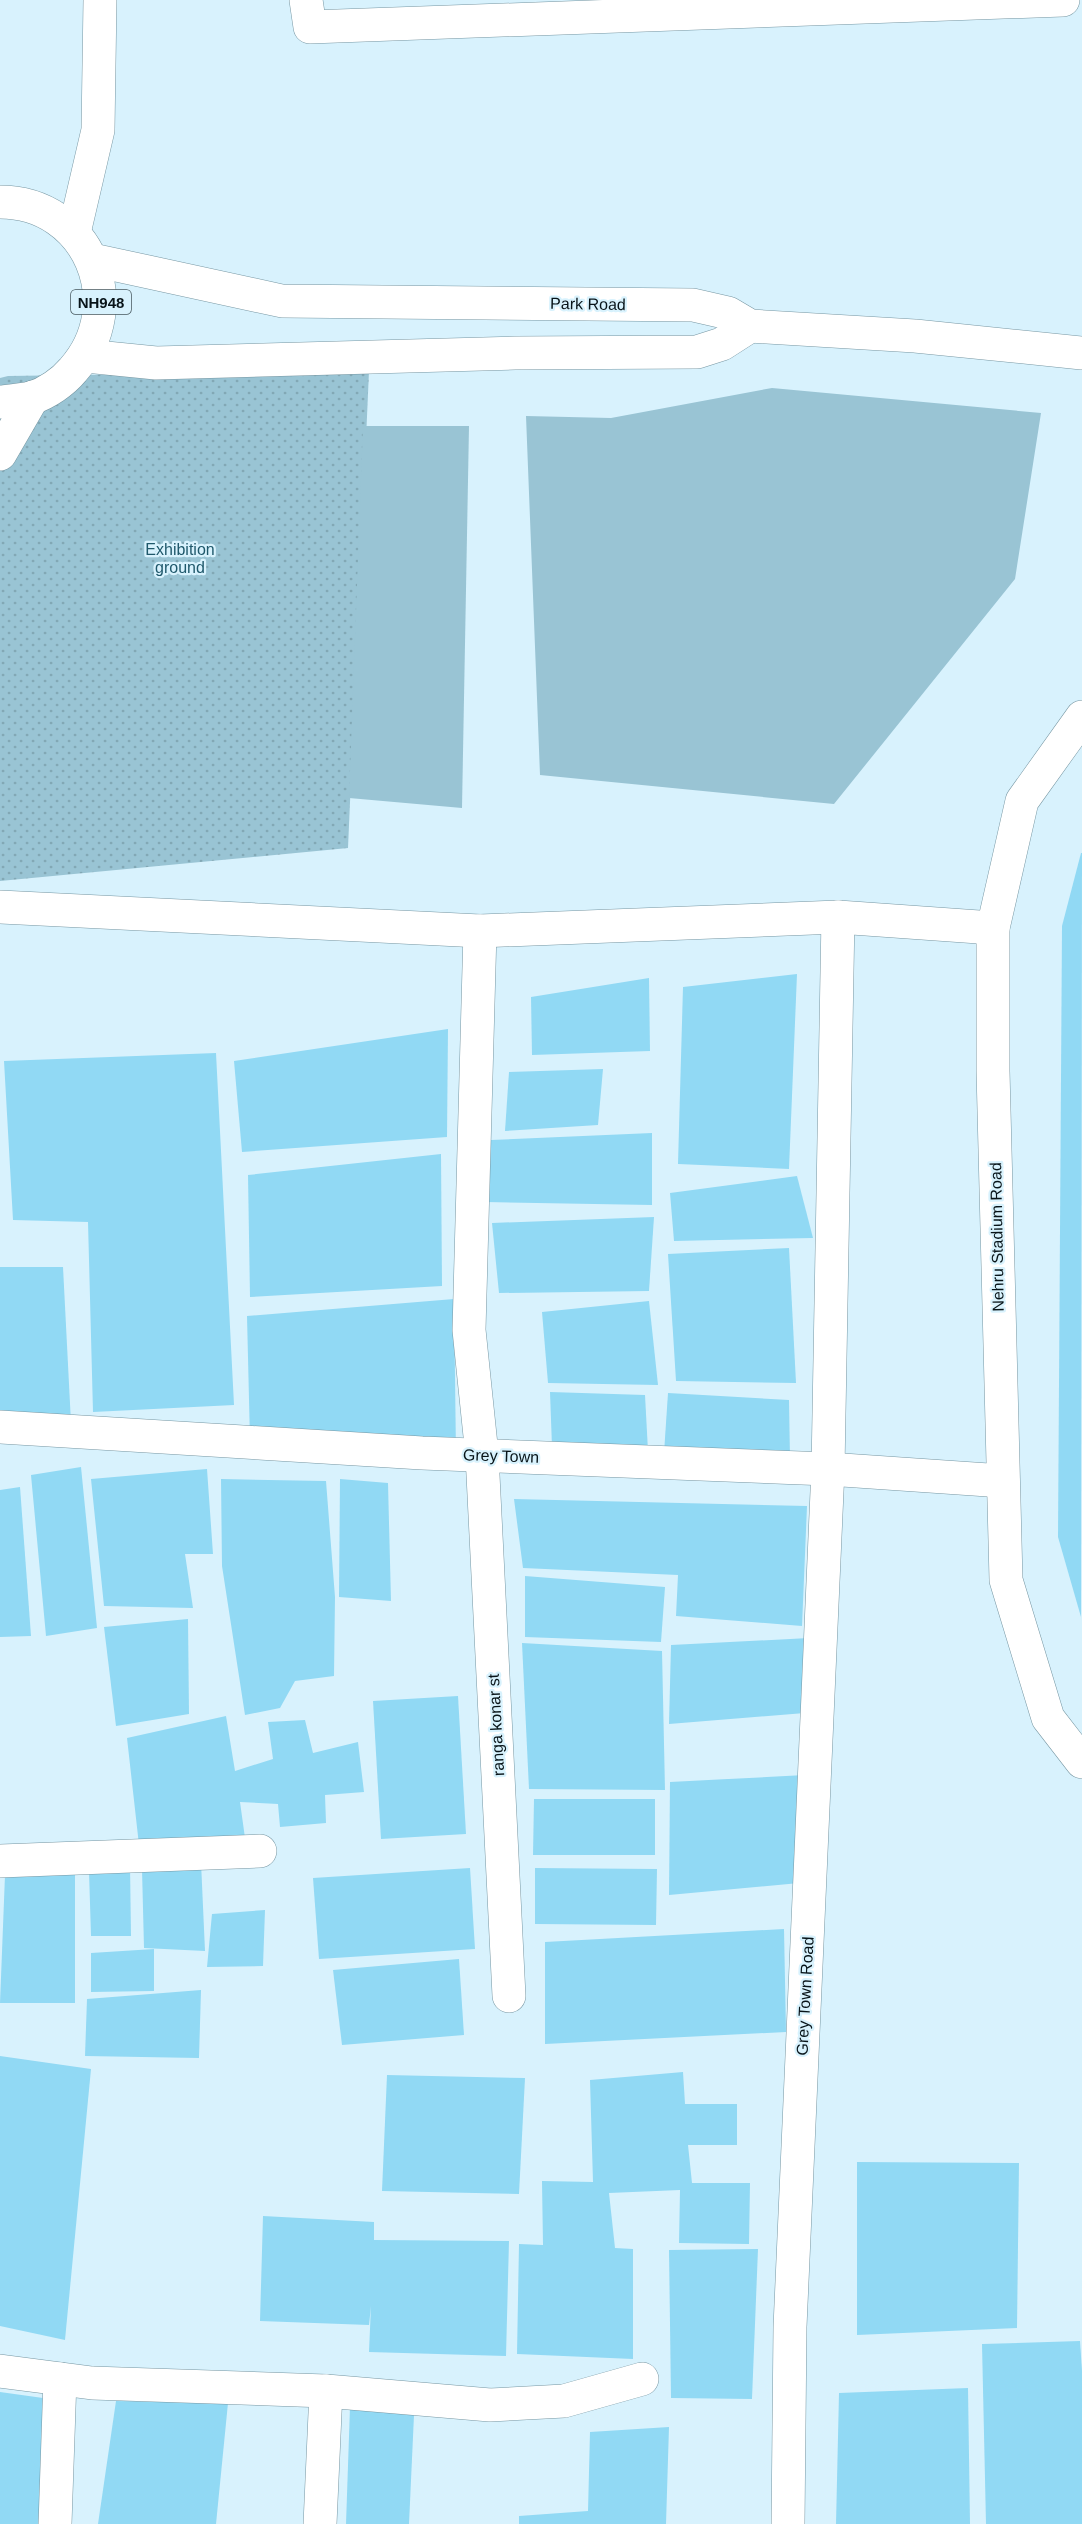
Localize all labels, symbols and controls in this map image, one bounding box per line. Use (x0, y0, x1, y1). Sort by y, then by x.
road number: NH948 (71, 290, 131, 314)
street label: Park Road (550, 295, 626, 313)
park label: Exhibition ground (145, 541, 215, 576)
street label: Nehru Stadium Road (987, 1162, 1007, 1312)
street label: Grey Town (463, 1446, 539, 1466)
street label: ranga konar st (485, 1673, 507, 1777)
street label: Grey Town Road (793, 1936, 817, 2056)

